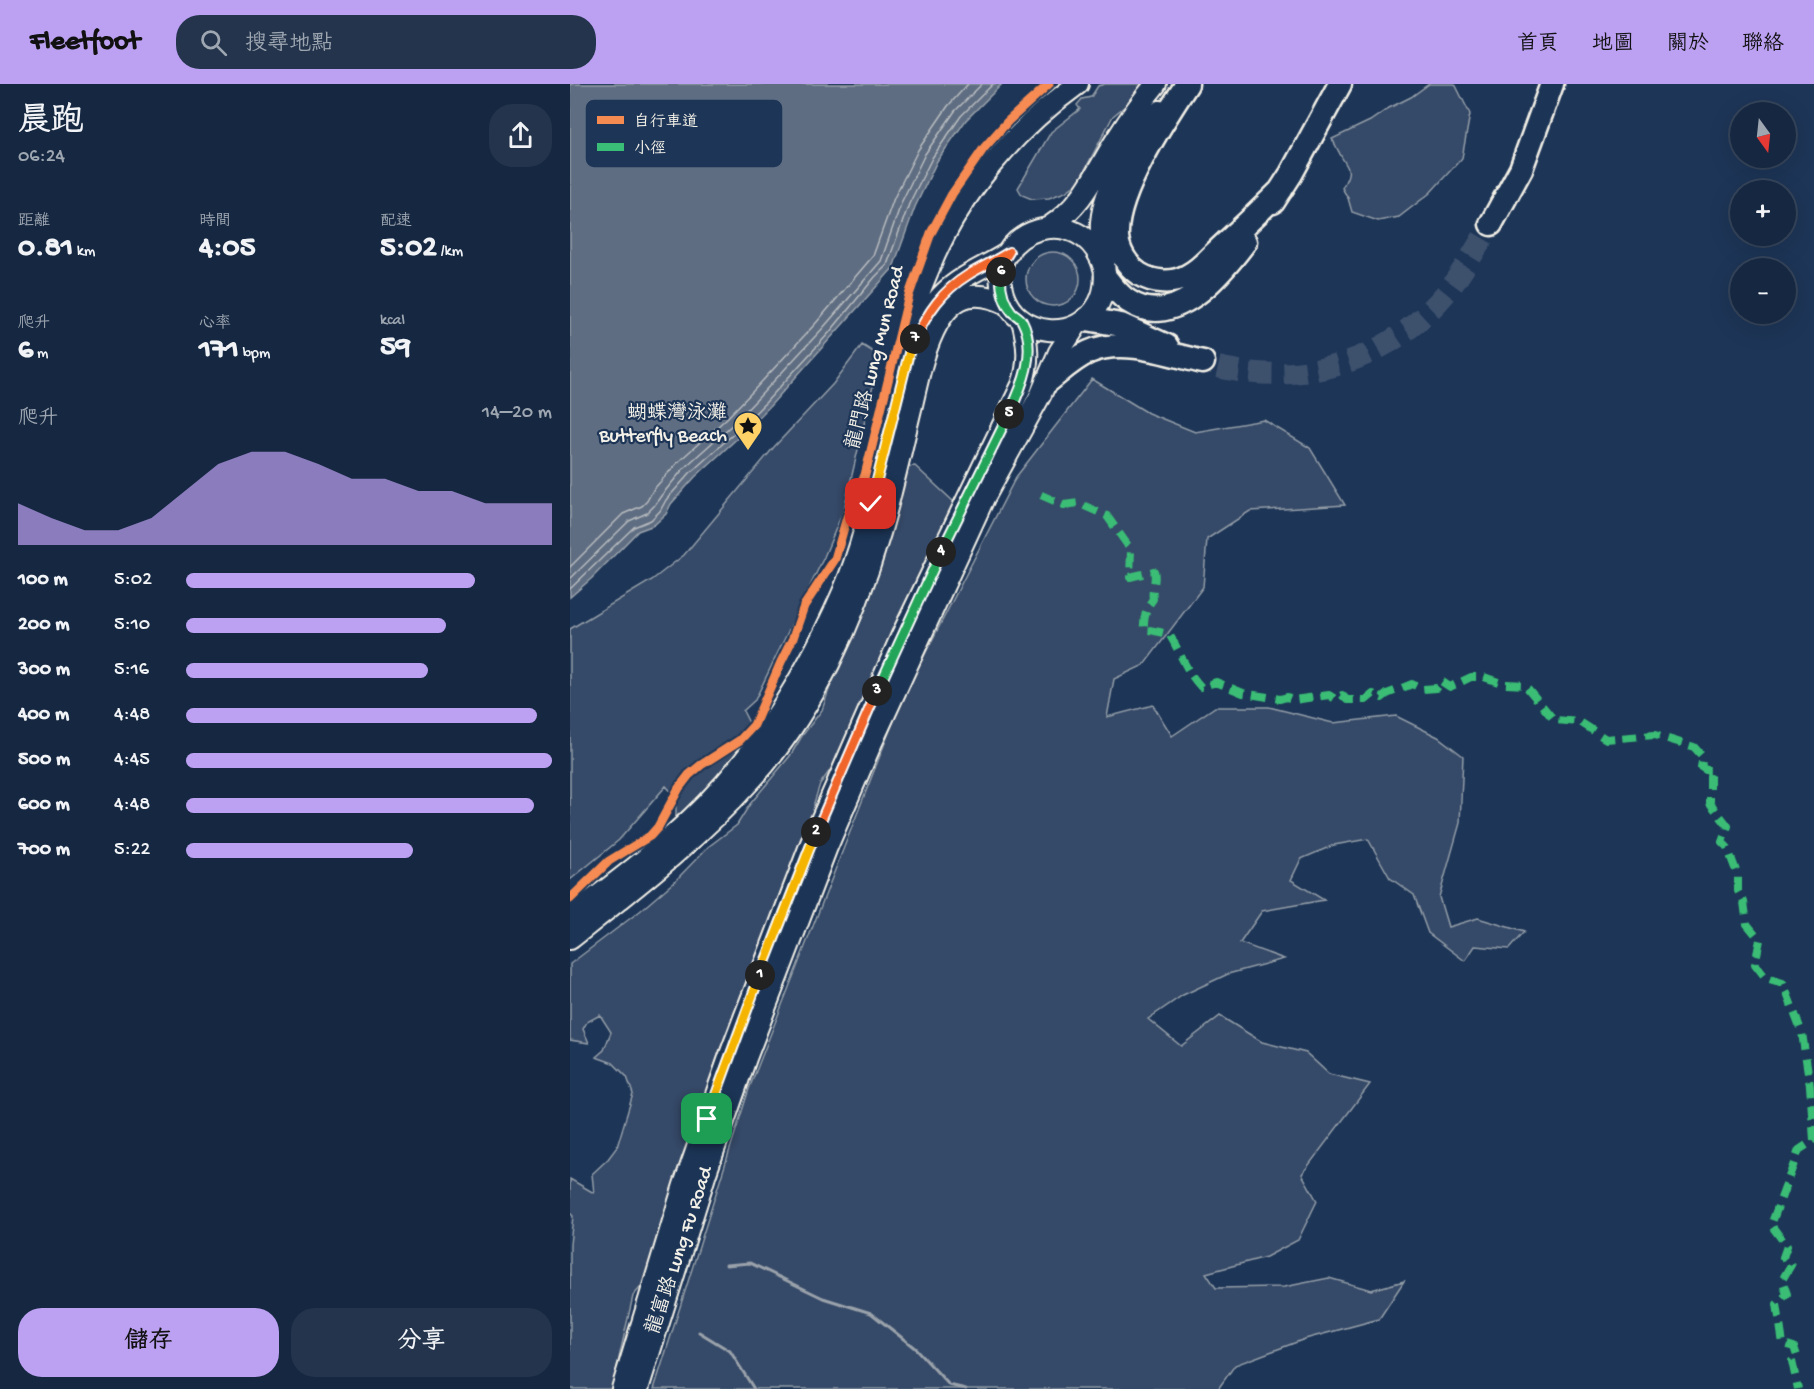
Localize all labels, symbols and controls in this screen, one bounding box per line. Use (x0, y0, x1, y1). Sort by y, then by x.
search box (176, 15, 596, 69)
text: Fleetfoot (30, 26, 140, 59)
icon: search (197, 26, 230, 59)
text: 搜尋地點 (245, 32, 333, 58)
text: 首頁 (1517, 33, 1559, 58)
text: 地圖 (1592, 33, 1634, 58)
text: 關於 (1667, 33, 1709, 58)
text: 聯絡 (1742, 33, 1784, 58)
legend (585, 99, 783, 168)
north arrow (1730, 102, 1796, 168)
map controls (1730, 102, 1796, 324)
text: 晨跑 (18, 104, 84, 142)
button: share (489, 104, 552, 167)
text: 自行車道 (634, 112, 698, 133)
text: 小徑 (634, 140, 666, 160)
text: 06:24 (18, 146, 65, 169)
button: + (1730, 180, 1796, 246)
text: 距離 (18, 213, 50, 232)
text: 時間 (199, 213, 231, 232)
text: 配速 (380, 213, 412, 232)
text: 0.81 (18, 232, 73, 267)
text: 4:05 (199, 232, 255, 267)
text: 5:02 (380, 232, 437, 267)
text: km (73, 243, 95, 262)
text: /km (437, 243, 463, 262)
pin: 6 (986, 257, 1016, 287)
button: − (1730, 258, 1796, 324)
street label: 龍門路 Lung Mun Road (841, 261, 911, 452)
text: 6 (997, 262, 1005, 281)
text: kcal (380, 312, 405, 331)
text: 爬升 (18, 315, 50, 334)
text: 心率 (199, 315, 231, 334)
pin: 7 (900, 324, 930, 354)
text: 7 (911, 329, 919, 348)
text: 59 (380, 331, 411, 366)
text: 6 (18, 334, 33, 369)
text: 171 (199, 334, 239, 369)
text: m (33, 345, 48, 364)
text: bpm (239, 345, 270, 364)
pin: 5 (994, 399, 1024, 429)
place label: 蝴蝶灣泳灘 Butterfly Beach (598, 401, 727, 449)
text: 14–20 m (482, 402, 552, 425)
text: 5 (1005, 404, 1013, 423)
text: 爬升 (18, 408, 58, 431)
place icon: 蝴蝶灣泳灘 Butterfly Beach (732, 410, 764, 452)
pin (845, 478, 896, 529)
icon: check (854, 487, 887, 520)
pin: 4 (926, 537, 956, 567)
text: 4 (937, 542, 945, 561)
text: 100 m (18, 569, 68, 592)
text: 5:02 (114, 569, 152, 592)
text: 200 m (18, 614, 69, 637)
text: 5:10 (114, 614, 150, 637)
text: 300 m (18, 659, 70, 682)
text: 5:16 (114, 659, 149, 682)
pin: 3 (862, 676, 892, 706)
text: 3 (873, 681, 881, 700)
text: 400 m (18, 704, 69, 727)
text: 4:48 (114, 704, 150, 727)
text: 500 m (18, 749, 70, 772)
text: 4:45 (114, 749, 150, 772)
text: 600 m (18, 794, 70, 817)
text: 4:48 (114, 794, 150, 817)
pin: 2 (801, 817, 831, 847)
text: 2 (812, 822, 820, 841)
text: 700 m (18, 839, 70, 862)
text: 5:22 (114, 839, 150, 862)
pin: 1 (745, 960, 775, 990)
text: 1 (757, 965, 763, 984)
pin (681, 1093, 732, 1144)
icon: arrive (690, 1102, 723, 1135)
street label: 龍富路 Lung Fu Road (641, 1161, 720, 1338)
button: 儲存 (18, 1308, 279, 1377)
button: 分享 (291, 1308, 552, 1377)

